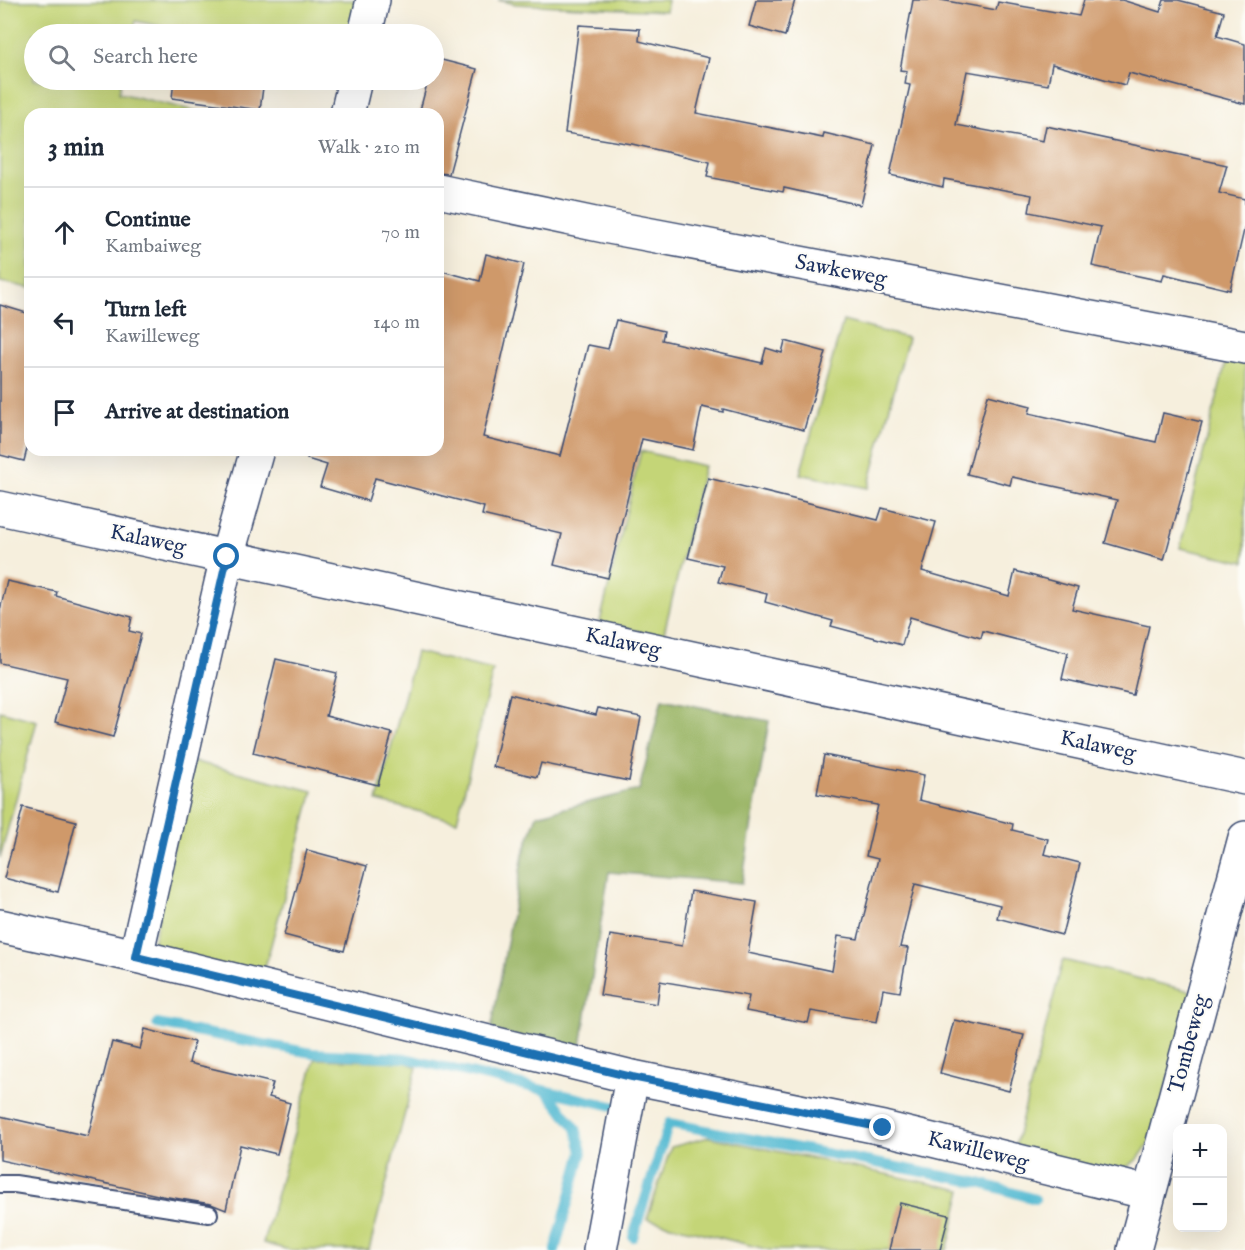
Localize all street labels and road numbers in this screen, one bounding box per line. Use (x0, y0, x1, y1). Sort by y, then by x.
street label: Sawkeweg (793, 248, 890, 294)
street label: Kalaweg (107, 518, 190, 562)
street label: Kalaweg (582, 621, 665, 665)
street label: Kalaweg (1057, 724, 1140, 768)
street label: Tombeweg (1162, 991, 1216, 1096)
street label: Kawilleweg (924, 1125, 1033, 1177)

